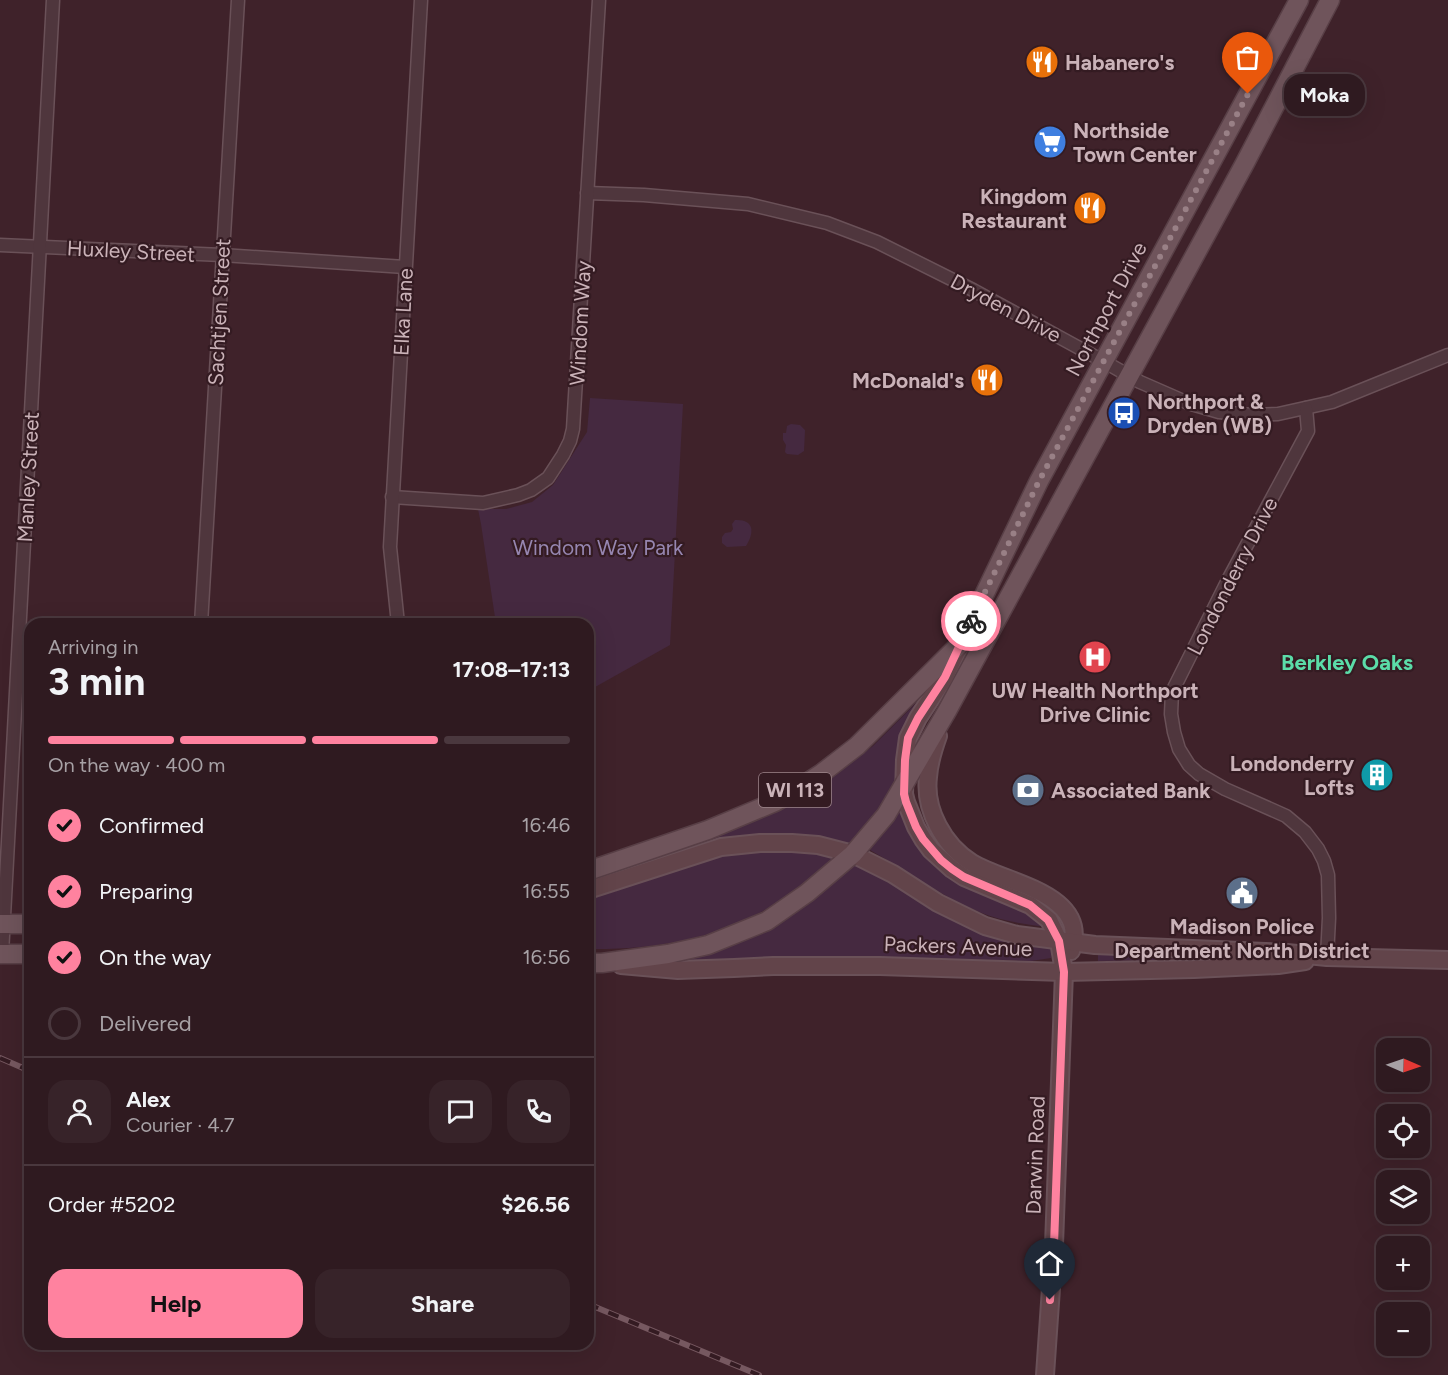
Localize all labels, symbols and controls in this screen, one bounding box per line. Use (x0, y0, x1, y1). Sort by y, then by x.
pin (1222, 32, 1273, 94)
icon: bag (1231, 41, 1264, 74)
restaurant icon: Habanero's (1024, 44, 1060, 80)
place label: Habanero's (1065, 50, 1175, 75)
callout: Moka (1284, 73, 1365, 115)
text: Moka (1300, 83, 1349, 107)
place label: Northside Town Center (1073, 118, 1197, 167)
supermarket icon: Northside Town Center (1032, 124, 1068, 160)
place label: Kingdom Restaurant (961, 184, 1067, 233)
restaurant icon: Kingdom Restaurant (1072, 190, 1108, 226)
street label: Huxley Street (66, 235, 196, 267)
street label: Sachtjen Street (203, 238, 235, 386)
street label: Northport Drive (1060, 238, 1152, 380)
street label: Windom Way (564, 260, 596, 386)
street label: Elka Lane (388, 268, 418, 356)
street label: Dryden Drive (946, 268, 1066, 348)
restaurant icon: McDonald's (969, 362, 1005, 398)
place label: McDonald's (852, 368, 964, 393)
place label: Northport & Dryden (WB) (1147, 389, 1272, 438)
bus stop icon: Northport & Dryden (WB) (1106, 395, 1142, 431)
street label: Manley Street (12, 411, 44, 543)
street label: Londonderry Drive (1181, 493, 1283, 659)
park label: Windom Way Park (513, 535, 684, 560)
courier (941, 591, 1001, 651)
icon: bike (955, 605, 988, 638)
text: Arriving in (48, 635, 138, 659)
hospital icon: UW Health Northport Drive Clinic (1077, 639, 1113, 675)
district label: Berkley Oaks (1281, 649, 1413, 676)
text: 17:08–17:13 (452, 656, 570, 683)
text: 3 min (48, 658, 145, 705)
place label: UW Health Northport Drive Clinic (991, 678, 1199, 727)
place label: Londonderry Lofts (1230, 751, 1355, 800)
text: On the way · 400 m (48, 753, 225, 777)
building icon: Londonderry Lofts (1359, 757, 1395, 793)
bank icon: Associated Bank (1010, 772, 1046, 808)
road number: WI 113 (759, 773, 831, 807)
place label: Associated Bank (1051, 778, 1211, 803)
icon: check (48, 809, 81, 842)
text: Confirmed (99, 812, 204, 839)
text: 16:46 (522, 813, 570, 837)
icon: check (48, 875, 81, 908)
public building icon: Madison Police Department North District (1224, 875, 1260, 911)
text: Preparing (99, 878, 193, 905)
text: 16:55 (522, 879, 570, 903)
place label: Madison Police Department North District (1114, 914, 1370, 963)
street label: Packers Avenue (883, 931, 1033, 961)
icon: check (48, 941, 81, 974)
text: On the way (99, 944, 211, 971)
text: 16:56 (523, 945, 570, 969)
text: Delivered (99, 1010, 192, 1037)
north arrow (1376, 1038, 1430, 1092)
map controls (1376, 1038, 1430, 1356)
button: person (48, 1080, 111, 1143)
button: chat (429, 1080, 492, 1143)
button: phone (507, 1080, 570, 1143)
text: Alex (126, 1086, 171, 1113)
street label: Darwin Road (1020, 1095, 1050, 1215)
button: locate (1376, 1104, 1430, 1158)
text: Courier · 4.7 (126, 1113, 235, 1137)
button: layers (1376, 1170, 1430, 1224)
text: Order #5202 (48, 1191, 175, 1218)
text: $26.56 (501, 1191, 570, 1218)
button: + (1376, 1236, 1430, 1290)
pin (1024, 1238, 1075, 1300)
icon: home (1033, 1247, 1066, 1280)
button: Help (48, 1269, 303, 1338)
button: Share (315, 1269, 570, 1338)
button: − (1376, 1302, 1430, 1356)

